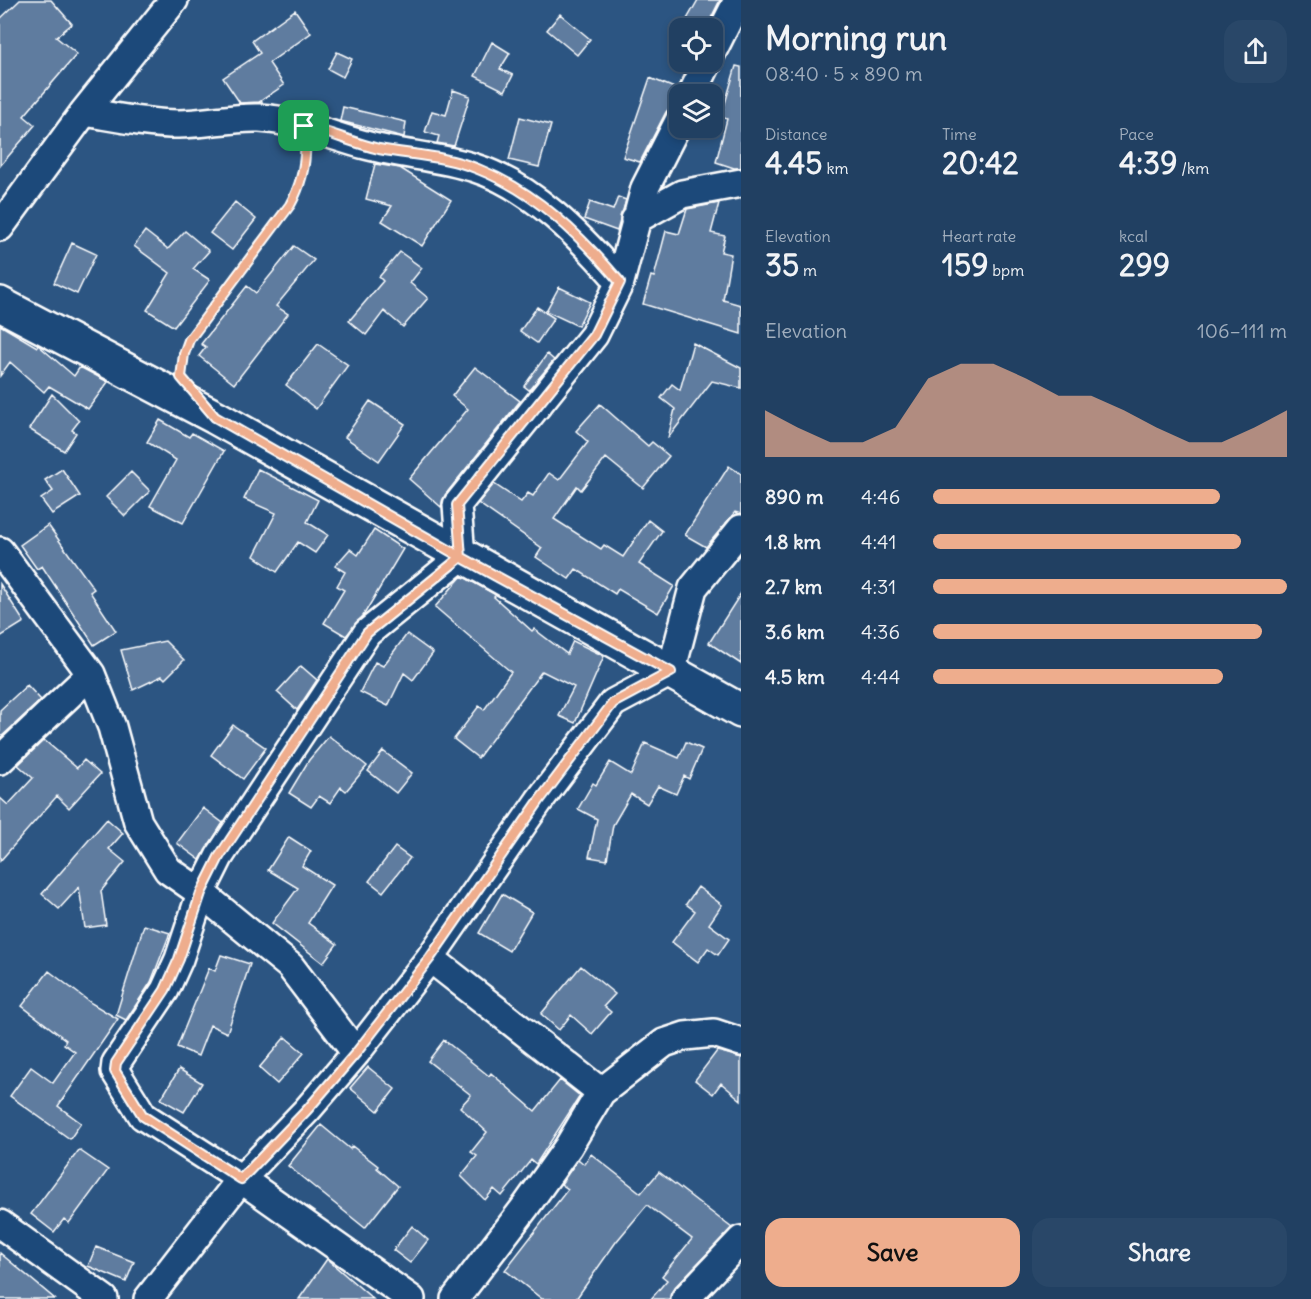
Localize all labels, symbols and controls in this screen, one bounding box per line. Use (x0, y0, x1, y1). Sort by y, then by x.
text: Morning run (765, 17, 947, 59)
map controls (669, 18, 723, 138)
button: locate (669, 18, 723, 72)
button: share (1224, 20, 1287, 83)
text: 08:40 · 5 × 890 m (765, 61, 922, 86)
button: layers (669, 84, 723, 138)
pin (278, 100, 329, 151)
icon: arrive (287, 109, 320, 142)
text: Distance (765, 124, 827, 144)
text: Time (942, 124, 977, 144)
text: Pace (1119, 124, 1154, 144)
text: 4.45 (765, 144, 823, 182)
text: 20:42 (942, 144, 1019, 182)
text: 4:39 (1119, 144, 1177, 182)
text: km (823, 158, 849, 178)
text: /km (1177, 158, 1209, 178)
text: Elevation (765, 226, 831, 246)
text: Heart rate (942, 226, 1016, 246)
text: kcal (1119, 226, 1148, 246)
text: 35 (765, 246, 799, 284)
text: 159 (942, 246, 988, 284)
text: 299 (1119, 246, 1170, 284)
text: m (799, 260, 817, 280)
text: bpm (988, 260, 1024, 280)
text: Elevation (765, 318, 847, 343)
text: 106–111 m (1197, 318, 1287, 343)
text: 890 m (765, 484, 823, 509)
text: 4:46 (861, 484, 900, 509)
text: 1.8 km (765, 529, 821, 554)
text: 4:41 (861, 529, 896, 554)
text: 2.7 km (765, 574, 822, 599)
text: 4:31 (861, 574, 896, 599)
text: 3.6 km (765, 619, 825, 644)
text: 4:36 (861, 619, 900, 644)
text: 4.5 km (765, 664, 825, 689)
text: 4:44 (861, 664, 900, 689)
button: Save (765, 1218, 1020, 1287)
button: Share (1032, 1218, 1287, 1287)

